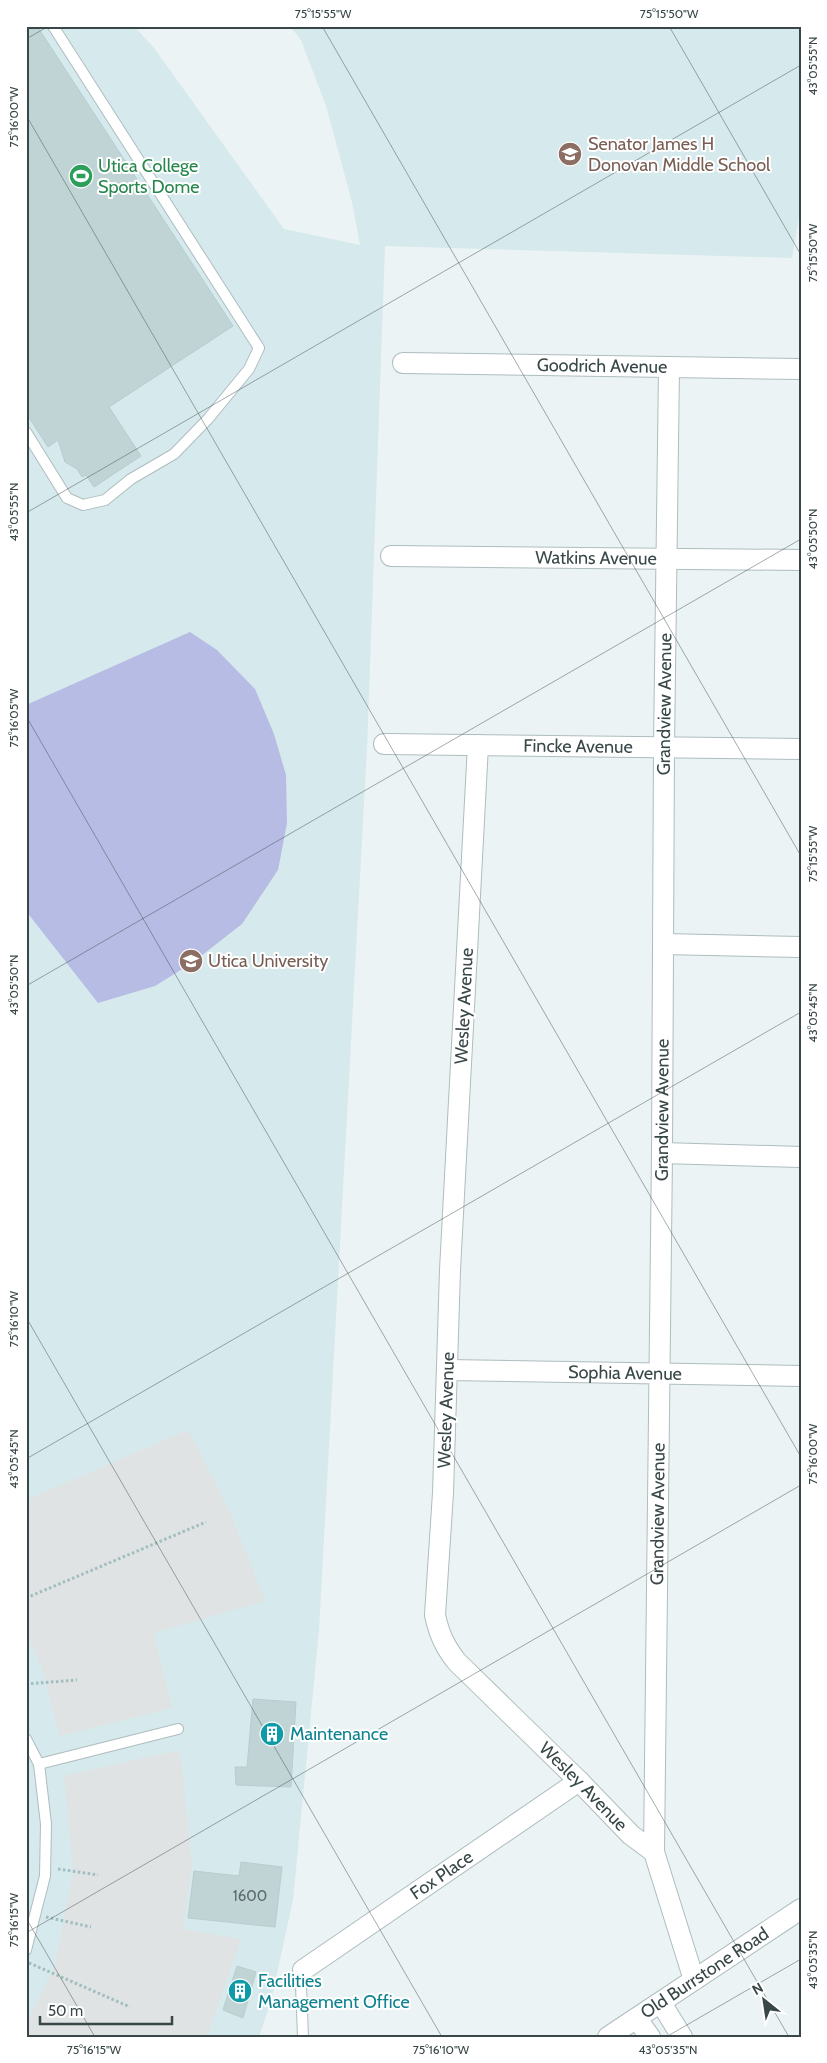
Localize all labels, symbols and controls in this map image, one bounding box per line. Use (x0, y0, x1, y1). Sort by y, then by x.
text: 75°15'55"W (295, 6, 352, 21)
text: 75°15'50"W (640, 6, 699, 21)
text: 43°05'55"N (805, 36, 820, 96)
text: 75°16'00"W (6, 86, 21, 147)
place label: Senator James H Donovan Middle School (588, 133, 771, 176)
school or university icon: Senator James H Donovan Middle School (557, 141, 583, 167)
place label: Utica College Sports Dome (98, 155, 199, 198)
sports icon: Utica College Sports Dome (68, 163, 94, 189)
text: 75°15'50"W (805, 223, 820, 282)
street label: Goodrich Avenue (537, 354, 667, 378)
text: 43°05'55"N (6, 482, 21, 542)
text: 43°05'50"N (805, 508, 820, 570)
street label: Watkins Avenue (535, 546, 657, 570)
street label: Grandview Avenue (653, 633, 677, 775)
text: 75°16'05"W (6, 688, 21, 747)
street label: Fincke Avenue (523, 735, 633, 758)
text: 75°15'55"W (805, 825, 820, 882)
street label: Wesley Avenue (450, 947, 478, 1065)
school or university icon: Utica University (178, 948, 204, 974)
place label: Utica University (208, 950, 328, 972)
text: 43°05'50"N (6, 954, 21, 1016)
text: 43°05'45"N (805, 983, 820, 1043)
street label: Grandview Avenue (651, 1039, 674, 1181)
text: 75°16'10"W (6, 1290, 21, 1347)
street label: Wesley Avenue (433, 1351, 459, 1469)
street label: Sophia Avenue (568, 1361, 682, 1385)
text: 75°16'00"W (805, 1423, 820, 1484)
text: 43°05'45"N (6, 1429, 21, 1489)
street label: Grandview Avenue (646, 1443, 670, 1585)
building icon: Maintenance (259, 1721, 285, 1747)
place label: Maintenance (290, 1723, 388, 1745)
street label: Wesley Avenue (535, 1737, 632, 1836)
street label: Fox Place (406, 1846, 477, 1904)
house number: 1600 (233, 1887, 267, 1905)
text: 75°16'15"W (6, 1892, 21, 1947)
street label: Old Burrstone Road (636, 1922, 773, 2023)
text: 43°05'35"N (805, 1930, 820, 1990)
place label: Facilities Management Office (258, 1970, 410, 2013)
north arrow (740, 1976, 790, 2026)
building icon: Facilities Management Office (227, 1978, 253, 2004)
text: N (749, 1978, 766, 1999)
scale bar (40, 1993, 172, 2025)
text: 50 m (48, 2002, 83, 2020)
text: 75°16'15"W (67, 2042, 122, 2057)
text: 75°16'10"W (413, 2042, 470, 2057)
text: 43°05'35"N (638, 2042, 698, 2057)

